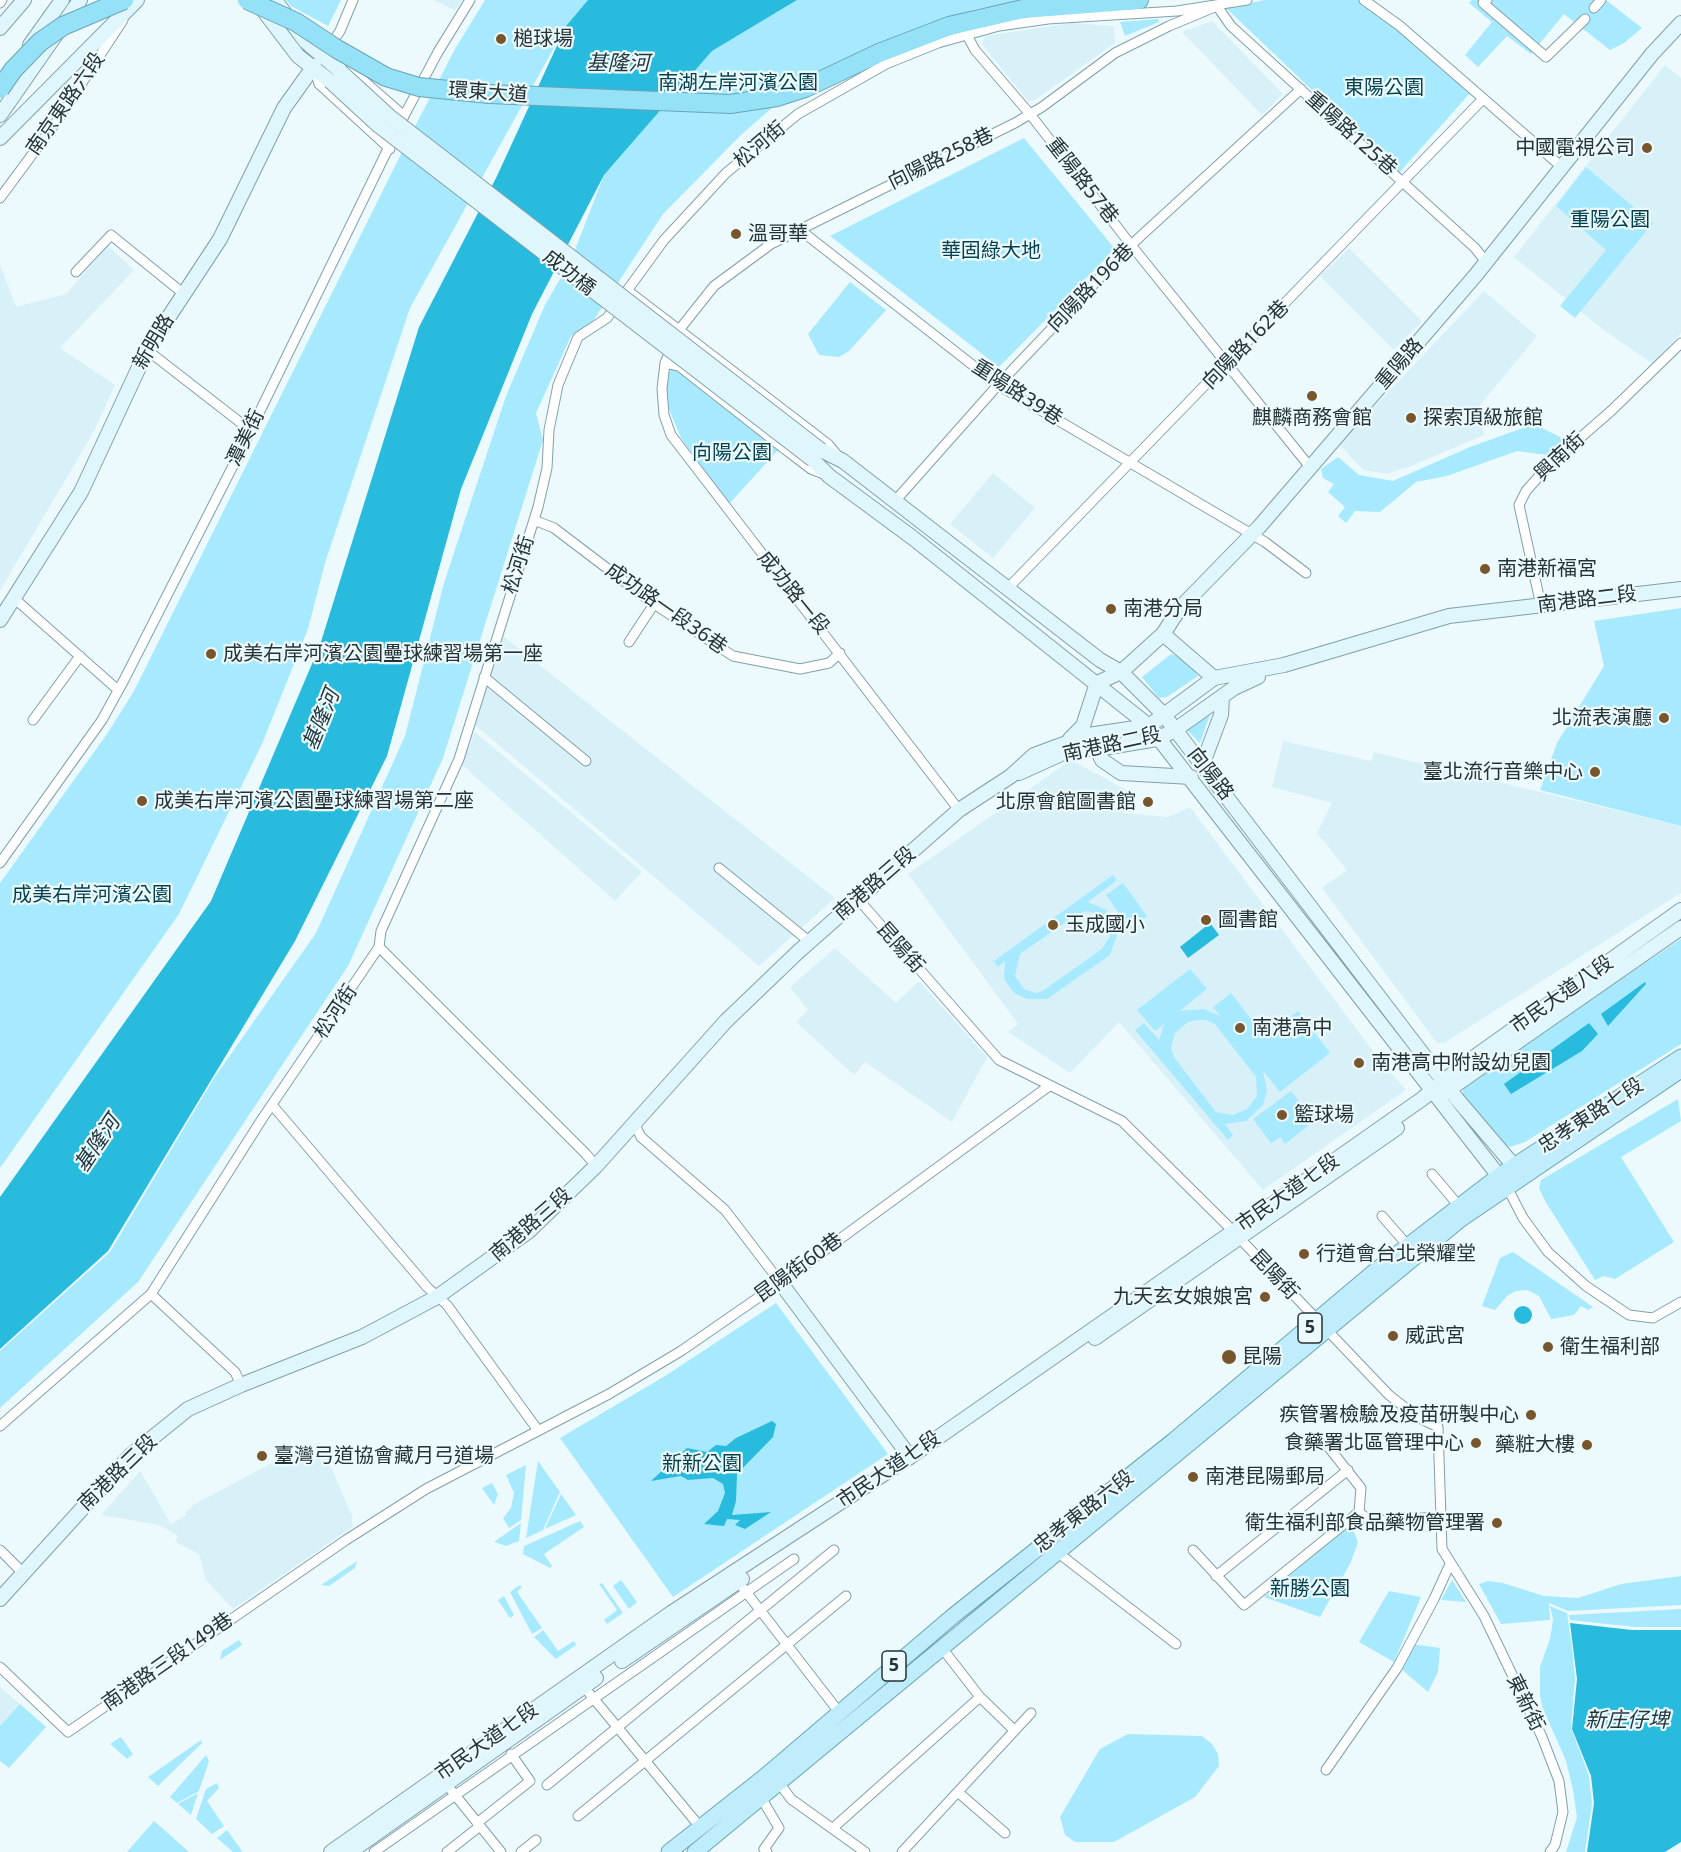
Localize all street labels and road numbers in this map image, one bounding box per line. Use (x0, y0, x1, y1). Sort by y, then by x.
street label: 南京東路六段 (22, 48, 110, 160)
street label: 環東大道 (447, 78, 529, 108)
street label: 重陽路125巷 (1300, 87, 1402, 181)
street label: 松河街 (729, 117, 791, 173)
street label: 向陽路258巷 (884, 123, 998, 195)
street label: 重陽路57巷 (1041, 133, 1123, 229)
street label: 向陽路196巷 (1043, 239, 1139, 337)
street label: 成功橋 (538, 245, 600, 301)
street label: 向陽路162巷 (1198, 296, 1294, 394)
street label: 新明路 (128, 310, 180, 374)
street label: 重陽路 (1371, 333, 1429, 395)
street label: 重陽路39巷 (967, 355, 1067, 431)
street label: 潭美街 (222, 406, 270, 470)
street label: 興南街 (1530, 428, 1590, 486)
street label: 松河街 (498, 533, 540, 597)
street label: 成功路一段 (752, 547, 834, 639)
street label: 成功路一段36巷 (601, 558, 731, 660)
street label: 南港路二段 (1536, 582, 1638, 618)
street label: 南港路二段 (1061, 723, 1163, 767)
street label: 向陽路 (1182, 743, 1238, 805)
street label: 南港路三段 (829, 842, 921, 926)
street label: 昆陽街 (871, 918, 929, 978)
street label: 市民大道八段 (1506, 951, 1618, 1039)
street label: 松河街 (309, 980, 363, 1044)
street label: 忠孝東路七段 (1534, 1073, 1648, 1159)
street label: 市民大道七段 (1232, 1149, 1344, 1237)
street label: 南港路三段 (485, 1183, 577, 1267)
street label: 昆陽街60巷 (750, 1228, 848, 1308)
street label: 昆陽街 (1245, 1245, 1303, 1305)
road number: 5 (1298, 1313, 1322, 1343)
street label: 市民大道七段 (833, 1427, 945, 1513)
street label: 南港路三段 (74, 1430, 162, 1516)
street label: 忠孝東路六段 (1029, 1466, 1139, 1558)
street label: 南港路三段149巷 (98, 1608, 238, 1716)
road number: 5 (882, 1651, 906, 1681)
street label: 東新街 (1501, 1671, 1549, 1735)
street label: 市民大道七段 (431, 1698, 543, 1786)

